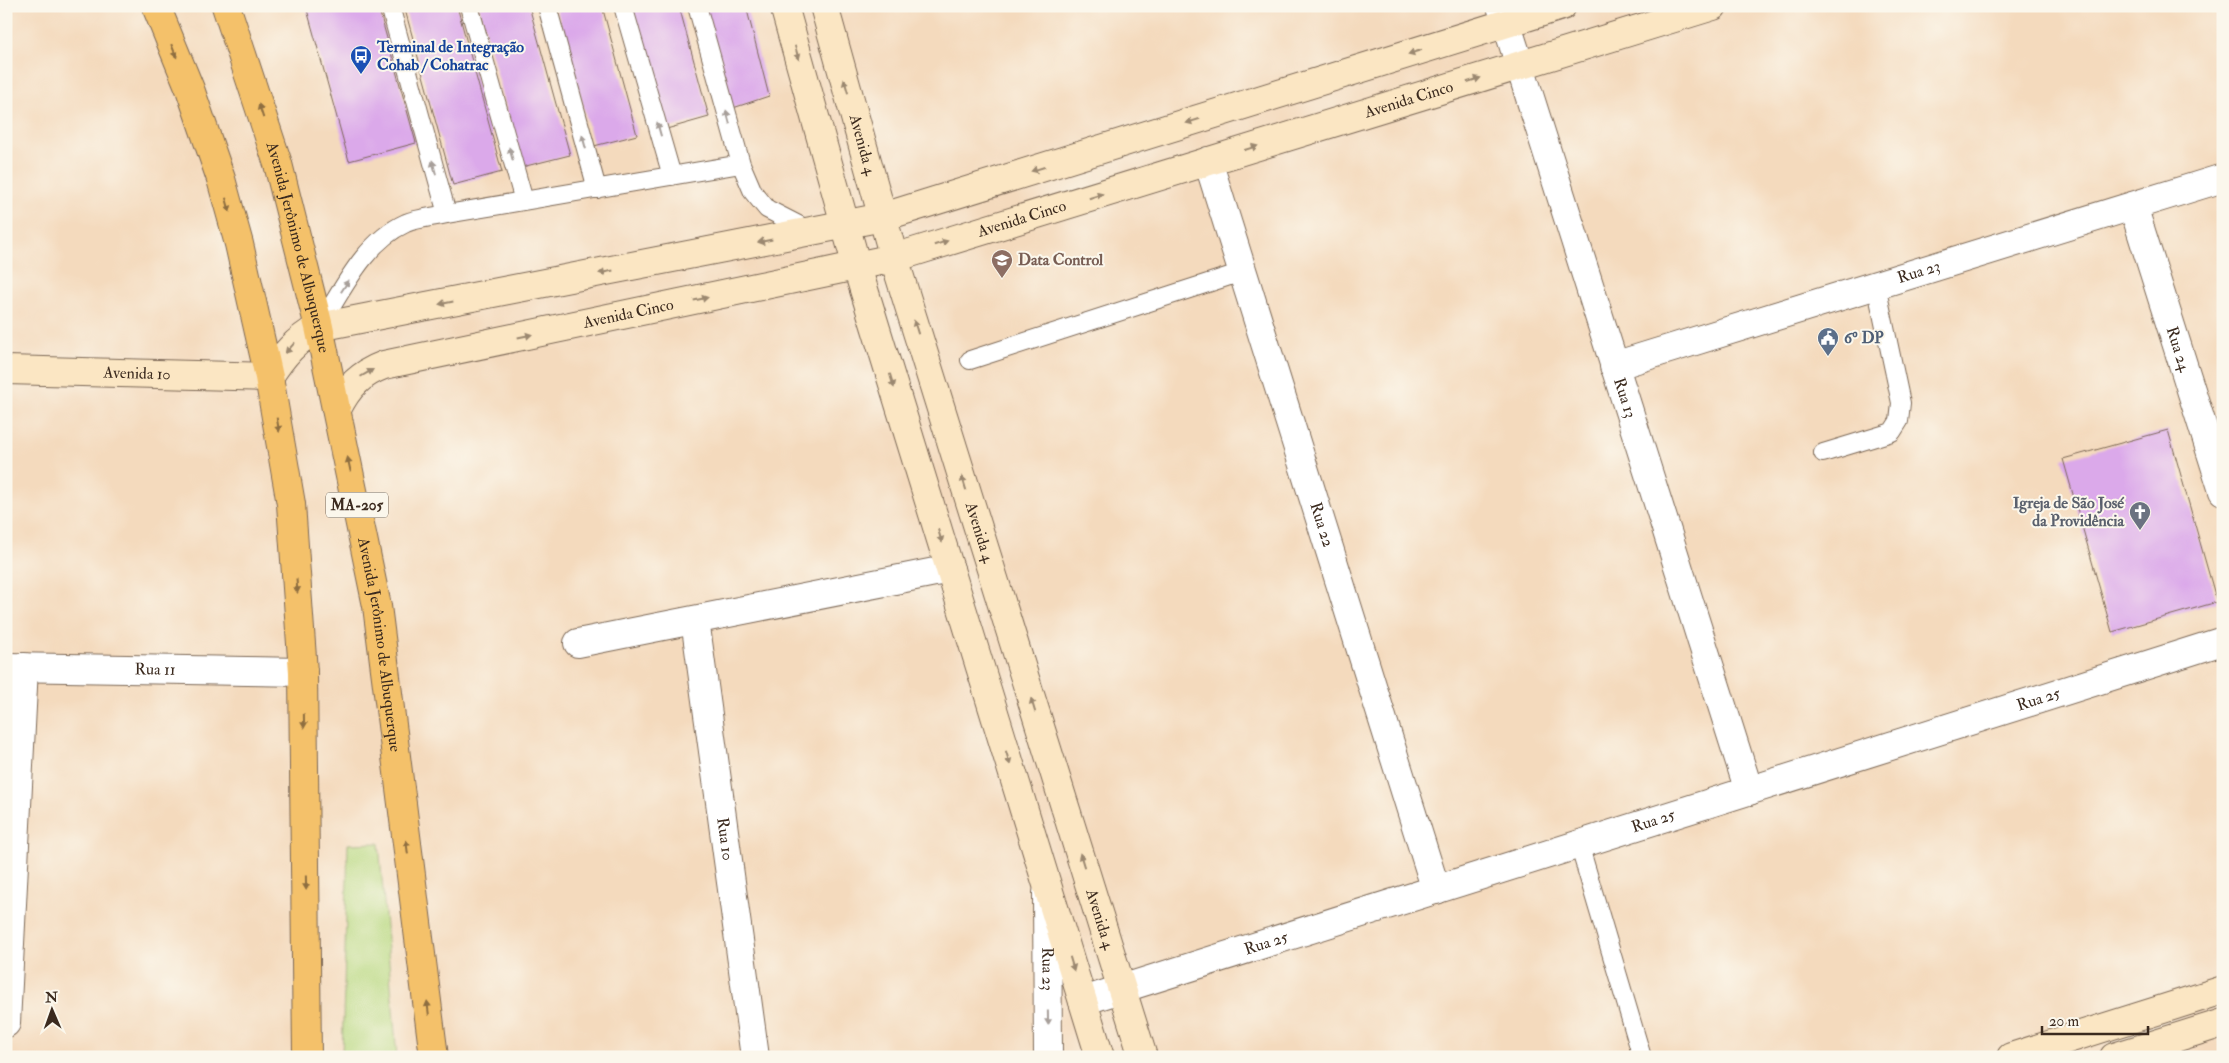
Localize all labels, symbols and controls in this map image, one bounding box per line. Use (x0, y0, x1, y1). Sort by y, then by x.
place label: Terminal de Integração Cohab / Cohatrac (376, 37, 524, 75)
one-way arrow (171, 44, 179, 58)
bus stop icon: Terminal de Integração Cohab / Cohatrac (349, 44, 373, 75)
one-way arrow (793, 46, 801, 61)
one-way arrow (1408, 48, 1423, 56)
one-way arrow (1466, 75, 1481, 83)
street label: Avenida Cinco (1361, 76, 1456, 123)
one-way arrow (842, 78, 850, 93)
one-way arrow (257, 104, 264, 119)
one-way arrow (724, 109, 732, 125)
street label: Avenida 4 (844, 111, 881, 179)
one-way arrow (1186, 117, 1201, 125)
one-way arrow (654, 121, 662, 136)
one-way arrow (580, 134, 588, 149)
street label: Avenida Jerônimo de Albuquerque (261, 138, 334, 355)
one-way arrow (1244, 143, 1259, 151)
one-way arrow (506, 147, 514, 162)
one-way arrow (430, 159, 438, 174)
one-way arrow (1030, 165, 1045, 173)
one-way arrow (1089, 191, 1104, 199)
street label: Avenida Cinco (974, 196, 1069, 242)
one-way arrow (224, 197, 232, 212)
one-way arrow (757, 238, 773, 246)
one-way arrow (933, 239, 948, 247)
school or university icon: Data Control (990, 248, 1014, 279)
place label: Data Control (1018, 250, 1104, 270)
street label: Rua 23 (1895, 256, 1943, 288)
one-way arrow (598, 268, 613, 276)
one-way arrow (340, 280, 350, 293)
street label: Avenida Cinco (581, 294, 676, 333)
one-way arrow (694, 295, 709, 303)
one-way arrow (438, 299, 454, 307)
one-way arrow (912, 320, 920, 335)
street label: Rua 24 (2162, 324, 2195, 375)
public building icon: 6º DP (1816, 326, 1840, 357)
place label: 6º DP (1844, 328, 1884, 348)
one-way arrow (517, 331, 533, 339)
one-way arrow (284, 342, 296, 354)
street label: Avenida 10 (102, 363, 171, 384)
one-way arrow (361, 368, 374, 377)
one-way arrow (889, 373, 897, 388)
street label: Rua 13 (1609, 375, 1641, 421)
one-way arrow (274, 418, 282, 434)
one-way arrow (344, 456, 352, 472)
one-way arrow (960, 475, 968, 490)
road number: MA-205 (326, 492, 388, 518)
place label: Igreja de São José da Providência (2013, 493, 2125, 531)
street label: Avenida 4 (960, 499, 999, 566)
street label: Rua 22 (1305, 500, 1338, 549)
church icon: Igreja de São José da Providência (2128, 500, 2152, 531)
one-way arrow (936, 528, 944, 543)
street label: Avenida Jerônimo de Albuquerque (353, 535, 405, 753)
one-way arrow (294, 579, 302, 595)
street label: Rua 11 (134, 659, 176, 680)
street label: Rua 25 (2014, 683, 2063, 716)
one-way arrow (1029, 697, 1037, 712)
one-way arrow (300, 713, 308, 729)
one-way arrow (1005, 751, 1013, 766)
street label: Rua 25 (1629, 805, 1678, 837)
street label: Rua 10 (712, 816, 738, 862)
one-way arrow (403, 839, 411, 855)
one-way arrow (1077, 852, 1085, 867)
one-way arrow (302, 876, 310, 892)
street label: Avenida 4 (1081, 886, 1119, 953)
street label: Rua 25 (1242, 927, 1290, 959)
street label: Rua 23 (1037, 947, 1058, 991)
one-way arrow (1068, 956, 1076, 971)
north arrow (28, 986, 78, 1036)
text: N (44, 989, 59, 1006)
one-way arrow (424, 1000, 432, 1016)
scale bar (2042, 1003, 2148, 1035)
one-way arrow (1044, 1010, 1052, 1026)
text: 20 m (2049, 1012, 2079, 1031)

